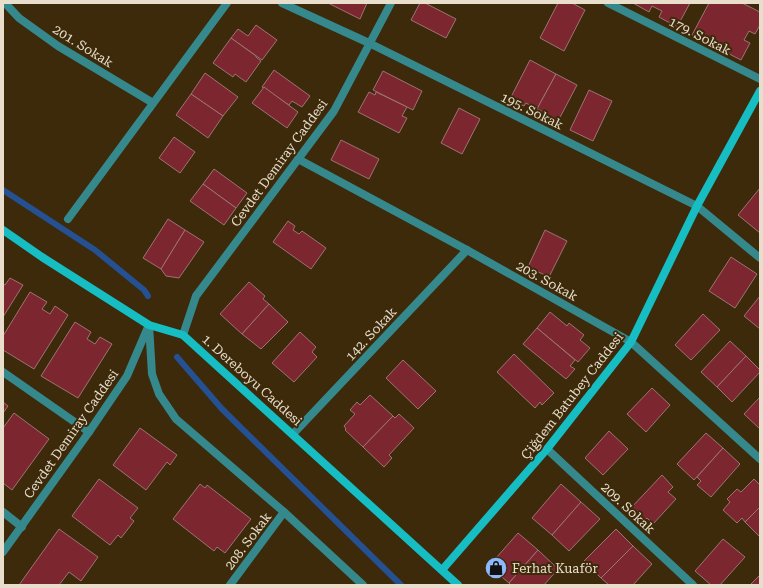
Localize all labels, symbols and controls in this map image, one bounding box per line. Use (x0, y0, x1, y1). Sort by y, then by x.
street label: 179. Sokak (666, 14, 734, 58)
street label: 201. Sokak (50, 22, 116, 70)
street label: 195. Sokak (498, 89, 566, 133)
street label: Cevdet Demiray Caddesi (228, 96, 330, 230)
street label: 203. Sokak (514, 258, 580, 304)
street label: 142. Sokak (342, 304, 400, 364)
street label: Çiğdem Batubey Caddesi (518, 330, 626, 462)
street label: 1. Dereboyu Caddesi (199, 331, 305, 429)
street label: Cevdet Demiray Caddesi (21, 367, 121, 501)
street label: 209. Sokak (598, 479, 658, 537)
street label: 208. Sokak (222, 509, 274, 573)
shop icon: Ferhat Kuaför (483, 555, 509, 581)
place label: Ferhat Kuaför (512, 561, 598, 576)

